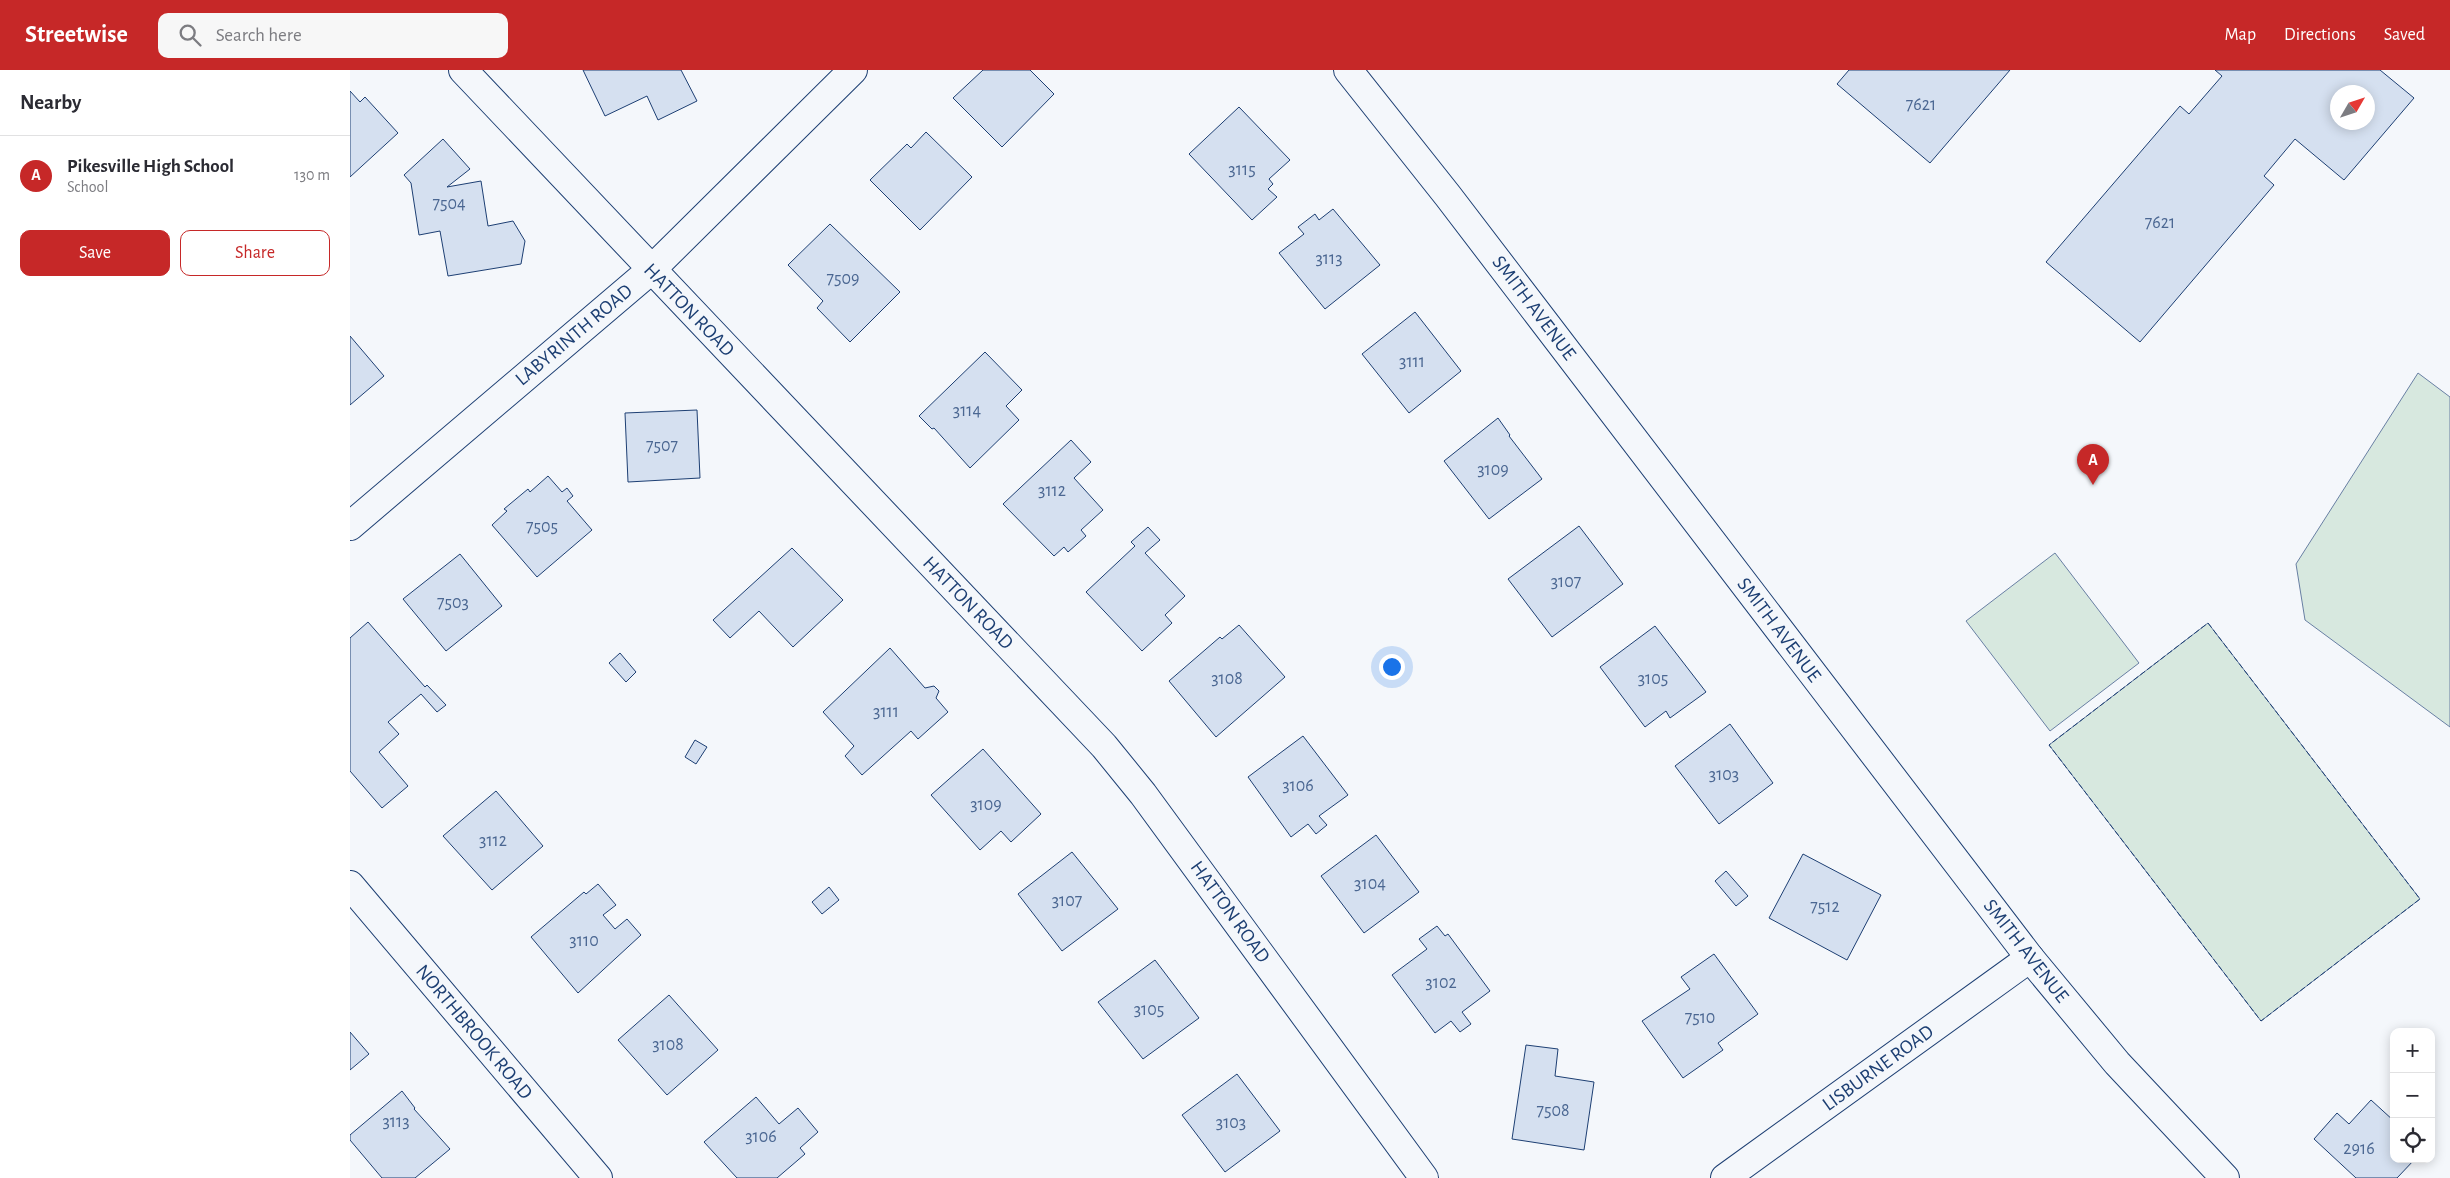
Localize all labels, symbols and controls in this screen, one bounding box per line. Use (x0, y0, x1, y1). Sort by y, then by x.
search box (158, 13, 508, 58)
icon: search (176, 21, 204, 49)
text: Streetwise (25, 23, 128, 47)
text: Search here (216, 26, 302, 45)
text: Map (2225, 26, 2256, 44)
text: Directions (2284, 26, 2356, 44)
text: Saved (2384, 26, 2425, 44)
north arrow (2330, 85, 2375, 130)
text: Nearby (20, 92, 81, 113)
house number: 7621 (1906, 96, 1936, 114)
text: Pikesville High School (67, 157, 234, 176)
house number: 3115 (1228, 161, 1256, 179)
text: A (31, 167, 41, 183)
text: 130 m (294, 167, 330, 183)
text: School (67, 179, 108, 195)
house number: 7504 (432, 195, 466, 213)
house number: 7621 (2145, 214, 2175, 232)
button: Save (20, 230, 170, 276)
button: Share (180, 230, 330, 276)
house number: 3113 (1315, 250, 1343, 268)
street label: SMITH AVENUE (1488, 252, 1580, 364)
street label: HATTON ROAD (640, 260, 738, 360)
house number: 7509 (827, 270, 860, 288)
street label: LABYRINTH ROAD (512, 280, 636, 389)
house number: 3111 (1399, 353, 1425, 371)
house number: 3114 (953, 402, 982, 420)
house number: 7507 (646, 437, 678, 455)
pin: A (2077, 444, 2109, 485)
house number: 3109 (1477, 461, 1509, 479)
house number: 3112 (1038, 482, 1066, 500)
house number: 7505 (526, 518, 558, 536)
street label: HATTON ROAD (919, 553, 1017, 653)
house number: 3107 (1551, 573, 1581, 591)
street label: SMITH AVENUE (1733, 574, 1825, 686)
house number: 7503 (437, 594, 469, 612)
your location (1379, 654, 1405, 680)
house number: 3108 (1211, 670, 1243, 688)
house number: 3105 (1638, 670, 1668, 688)
house number: 3111 (873, 703, 899, 721)
house number: 3103 (1709, 766, 1739, 784)
house number: 3106 (1282, 777, 1314, 795)
house number: 3109 (970, 796, 1002, 814)
house number: 3112 (479, 832, 507, 850)
street label: HATTON ROAD (1187, 857, 1274, 967)
house number: 3104 (1354, 875, 1386, 893)
house number: 3107 (1052, 892, 1082, 910)
street label: SMITH AVENUE (1980, 896, 2073, 1007)
house number: 7512 (1810, 898, 1840, 916)
house number: 3110 (569, 932, 599, 950)
street label: NORTHBROOK ROAD (412, 961, 536, 1103)
house number: 3102 (1425, 974, 1457, 992)
house number: 3105 (1134, 1001, 1164, 1019)
house number: 7510 (1685, 1009, 1715, 1027)
street label: LISBURNE ROAD (1819, 1021, 1937, 1115)
map controls (2390, 1028, 2435, 1163)
button: + (2390, 1028, 2435, 1073)
house number: 3108 (652, 1036, 684, 1054)
button: − (2390, 1073, 2435, 1118)
house number: 7508 (1536, 1102, 1570, 1120)
house number: 3113 (382, 1113, 410, 1131)
house number: 3103 (1216, 1114, 1246, 1132)
button: locate (2390, 1118, 2435, 1163)
house number: 3106 (745, 1128, 777, 1146)
house number: 2916 (2343, 1140, 2375, 1158)

